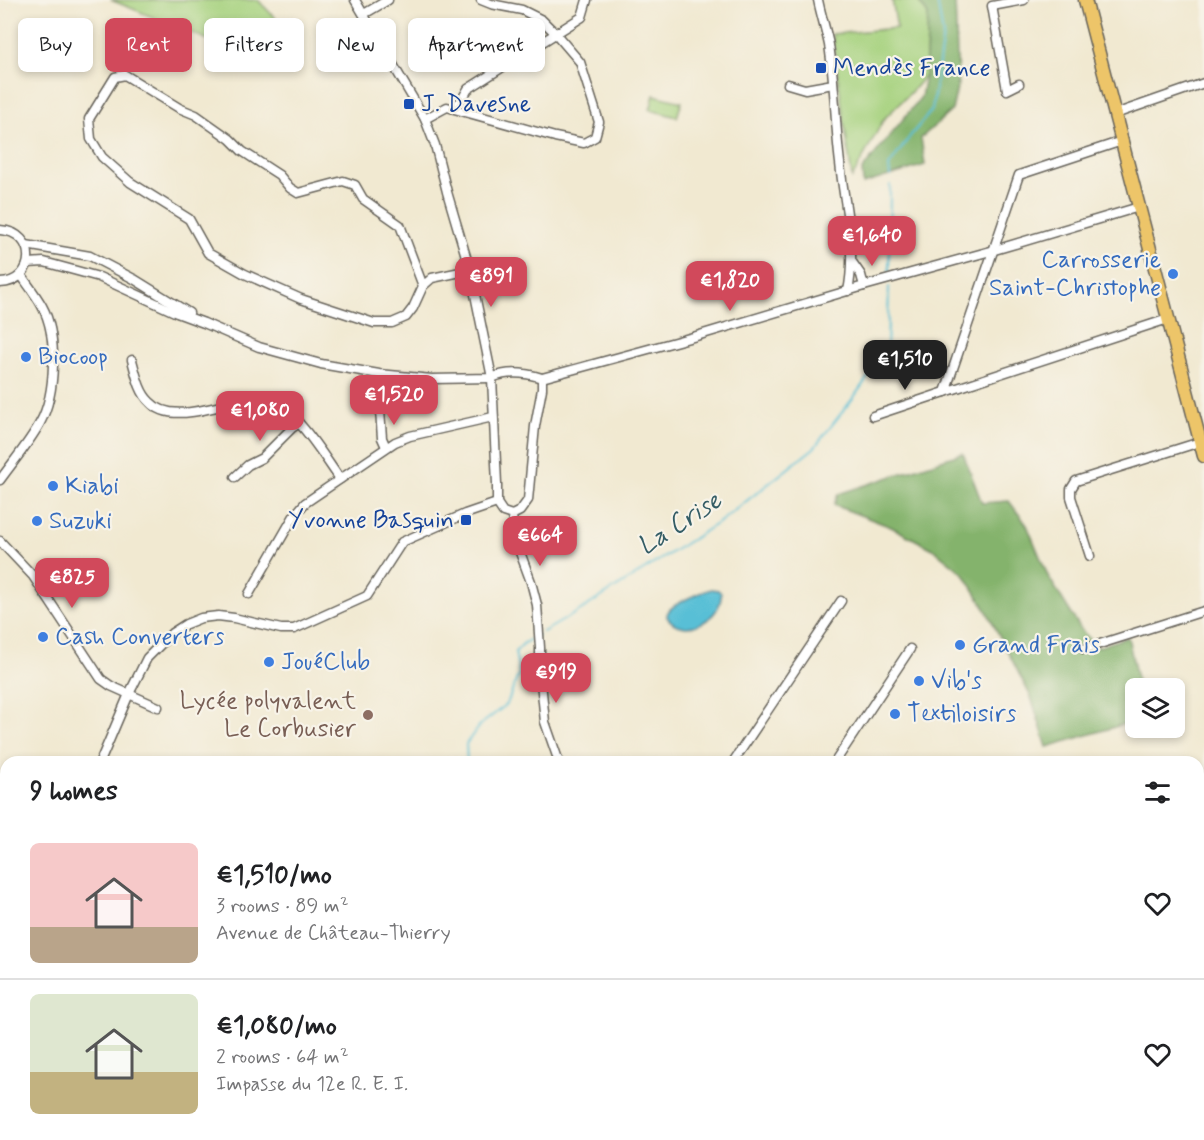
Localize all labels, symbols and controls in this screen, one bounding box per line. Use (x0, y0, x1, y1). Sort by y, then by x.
chip: Buy (18, 18, 93, 72)
chip: Rent (105, 18, 192, 72)
chip: Filters (204, 18, 304, 72)
chip: New (316, 18, 396, 72)
chip: Apartment (408, 18, 545, 72)
place label: Mendès France (833, 53, 991, 84)
marker: Mendès France (814, 61, 828, 75)
place label: J. Davesne (421, 89, 531, 120)
marker: J. Davesne (402, 97, 416, 111)
pin: €1,640 (823, 216, 921, 267)
text: €1,640 (842, 222, 902, 249)
place label: Carrosserie Saint-Christophe (989, 245, 1161, 304)
pin: €891 (455, 257, 527, 308)
pin: €1,820 (681, 261, 779, 312)
text: €891 (469, 263, 513, 290)
text: €1,820 (700, 267, 760, 294)
marker: Carrosserie Saint-Christophe (1166, 267, 1180, 281)
pin: €1,510 (856, 340, 954, 391)
place label: Biocoop (38, 342, 108, 373)
text: €1,510 (877, 346, 933, 373)
marker: Biocoop (19, 350, 33, 364)
pin: €1,520 (345, 375, 443, 426)
text: €1,520 (364, 381, 424, 408)
pin: €1,080 (211, 391, 309, 442)
text: €1,080 (230, 397, 290, 424)
place label: Kiabi (65, 471, 119, 502)
marker: Kiabi (46, 479, 60, 493)
water label: La Crise (632, 484, 729, 564)
place label: Yvonne Basquin (288, 505, 454, 536)
place label: Suzuki (49, 506, 112, 537)
marker: Yvonne Basquin (459, 513, 473, 527)
marker: Suzuki (30, 514, 44, 528)
pin: €664 (504, 516, 576, 567)
text: €664 (517, 522, 563, 549)
pin: €825 (36, 558, 108, 609)
text: €825 (49, 564, 95, 591)
place label: Cash Converters (55, 622, 225, 653)
marker: Cash Converters (36, 630, 50, 644)
place label: Grand Frais (972, 630, 1100, 661)
marker: Grand Frais (953, 638, 967, 652)
place label: JouéClub (281, 647, 370, 678)
pin: €919 (520, 653, 592, 704)
marker: JouéClub (262, 655, 276, 669)
text: €919 (535, 659, 577, 686)
place label: Vib's (931, 666, 982, 697)
marker: Vib's (912, 674, 926, 688)
map controls (1125, 678, 1185, 738)
button: layers (1125, 678, 1185, 738)
place label: Lycée polyvalent Le Corbusier (180, 686, 357, 745)
place label: Textiloisirs (907, 699, 1017, 730)
marker: Textiloisirs (888, 707, 902, 721)
marker: Lycée polyvalent Le Corbusier (361, 708, 375, 722)
text: 9 homes (30, 775, 118, 809)
icon: filters (1141, 776, 1174, 809)
text: €1,510/mo (216, 859, 332, 893)
icon: home (78, 867, 150, 939)
icon: heart (1141, 887, 1174, 920)
text: 3 rooms · 89 m² (216, 893, 349, 920)
text: Avenue de Château-Thierry (216, 920, 451, 947)
text: €1,080/mo (216, 1010, 337, 1044)
icon: home (78, 1018, 150, 1090)
icon: heart (1141, 1038, 1174, 1071)
text: 2 rooms · 64 m² (216, 1044, 349, 1071)
text: Impasse du 12e R. E. I. (216, 1071, 408, 1098)

